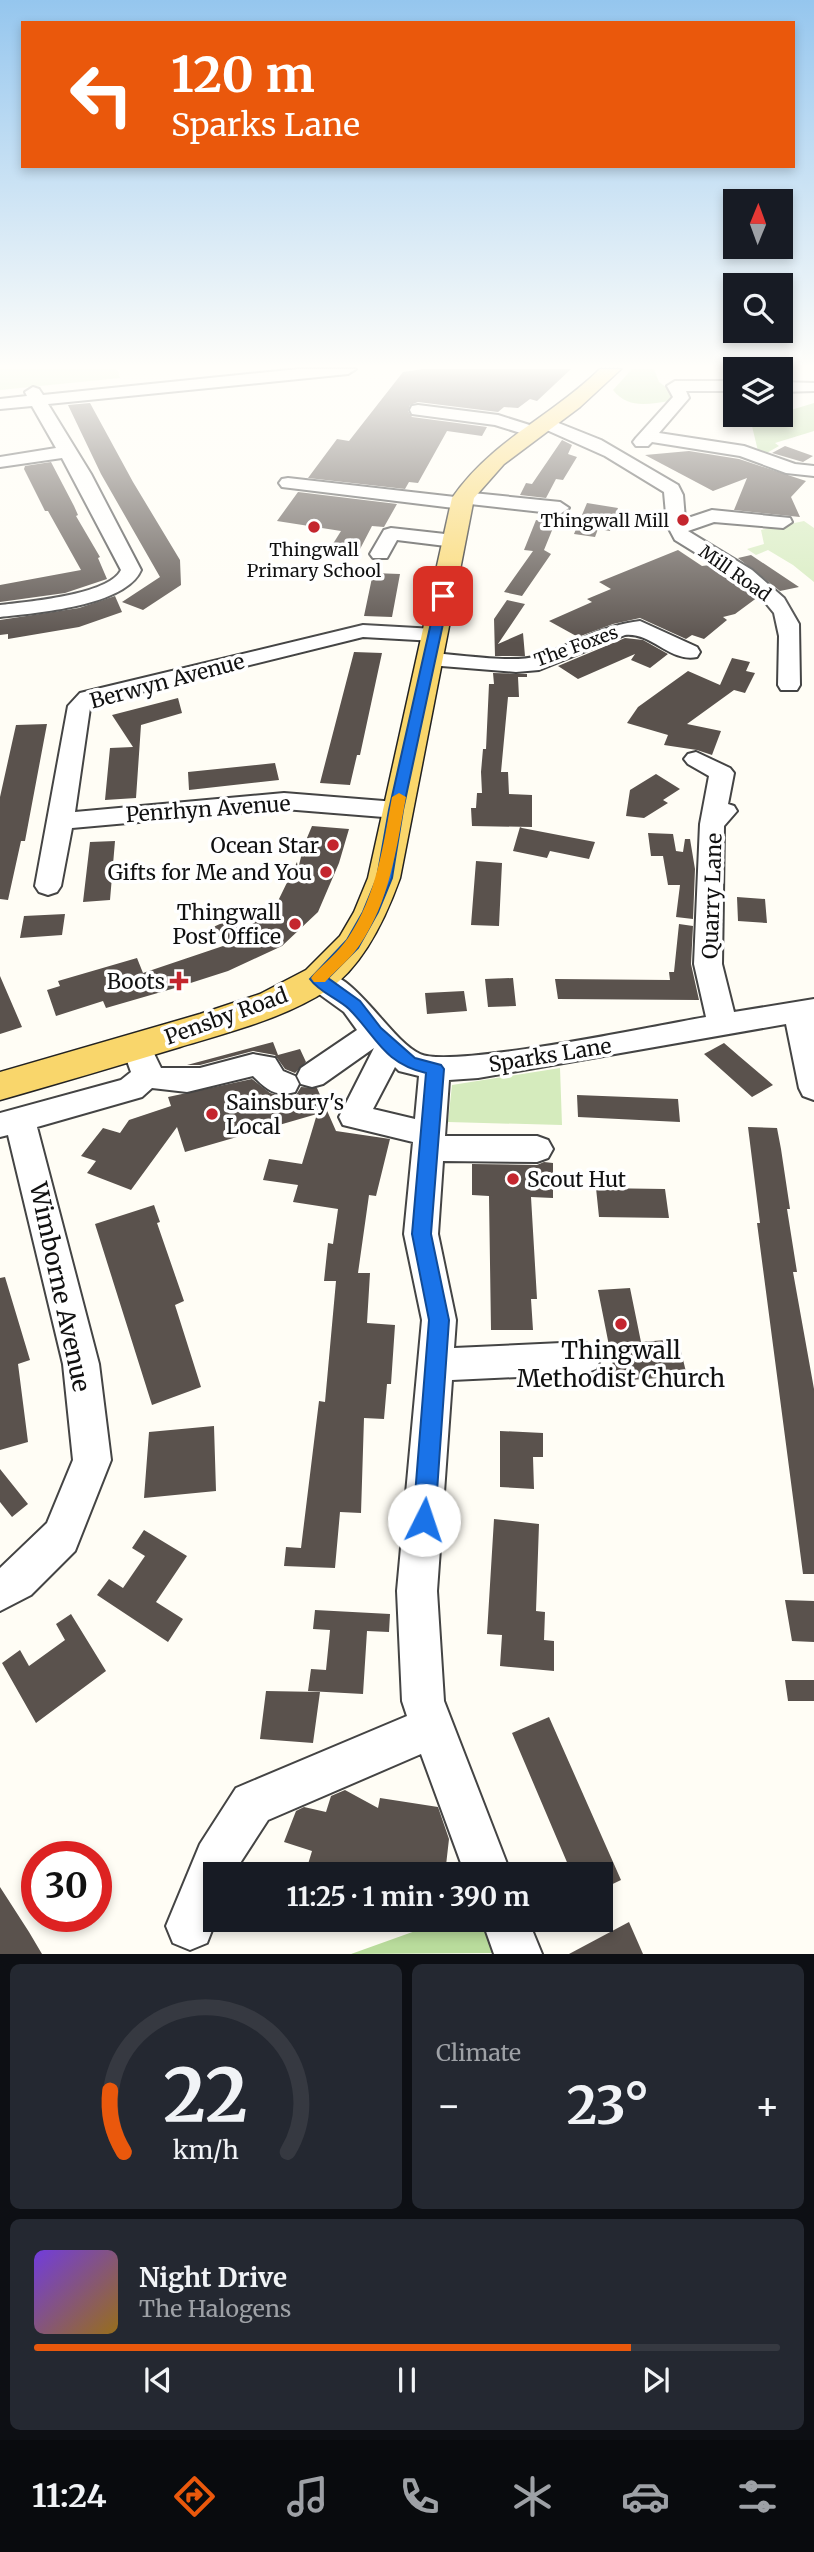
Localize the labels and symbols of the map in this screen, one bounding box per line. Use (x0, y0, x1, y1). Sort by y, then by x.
north arrow (723, 189, 793, 259)
place label: Thingwall Mill (541, 509, 669, 532)
marker: Thingwall Mill (675, 512, 691, 528)
marker: Thingwall Primary School (306, 519, 322, 535)
place label: Thingwall Primary School (247, 538, 382, 582)
street label: Mill Road (695, 540, 776, 606)
pin (413, 566, 473, 626)
street label: The Foxes (531, 620, 621, 672)
street label: Berwyn Avenue (87, 647, 247, 715)
street label: Penrhyn Avenue (125, 790, 291, 828)
place label: Ocean Star (211, 832, 319, 859)
street label: Quarry Lane (696, 832, 728, 960)
marker: Ocean Star (325, 837, 341, 853)
place label: Gifts for Me and You (108, 859, 312, 886)
marker: Gifts for Me and You (318, 864, 334, 880)
place label: Thingwall Post Office (172, 899, 281, 950)
marker: Thingwall Post Office (287, 916, 303, 932)
place label: Boots (107, 968, 165, 995)
marker: Boots (171, 973, 187, 989)
street label: Pensby Road (161, 981, 291, 1051)
street label: Sparks Lane (487, 1032, 613, 1078)
place label: Sainsbury's Local (226, 1089, 344, 1140)
marker: Sainsbury's Local (204, 1106, 220, 1122)
place label: Scout Hut (527, 1166, 626, 1193)
marker: Scout Hut (505, 1171, 521, 1187)
street label: Wimborne Avenue (22, 1179, 97, 1395)
marker: Thingwall Methodist Church (613, 1316, 629, 1332)
place label: Thingwall Methodist Church (517, 1335, 725, 1394)
position arrow (387, 1483, 461, 1557)
speed limit sign: 30 (21, 1841, 112, 1932)

